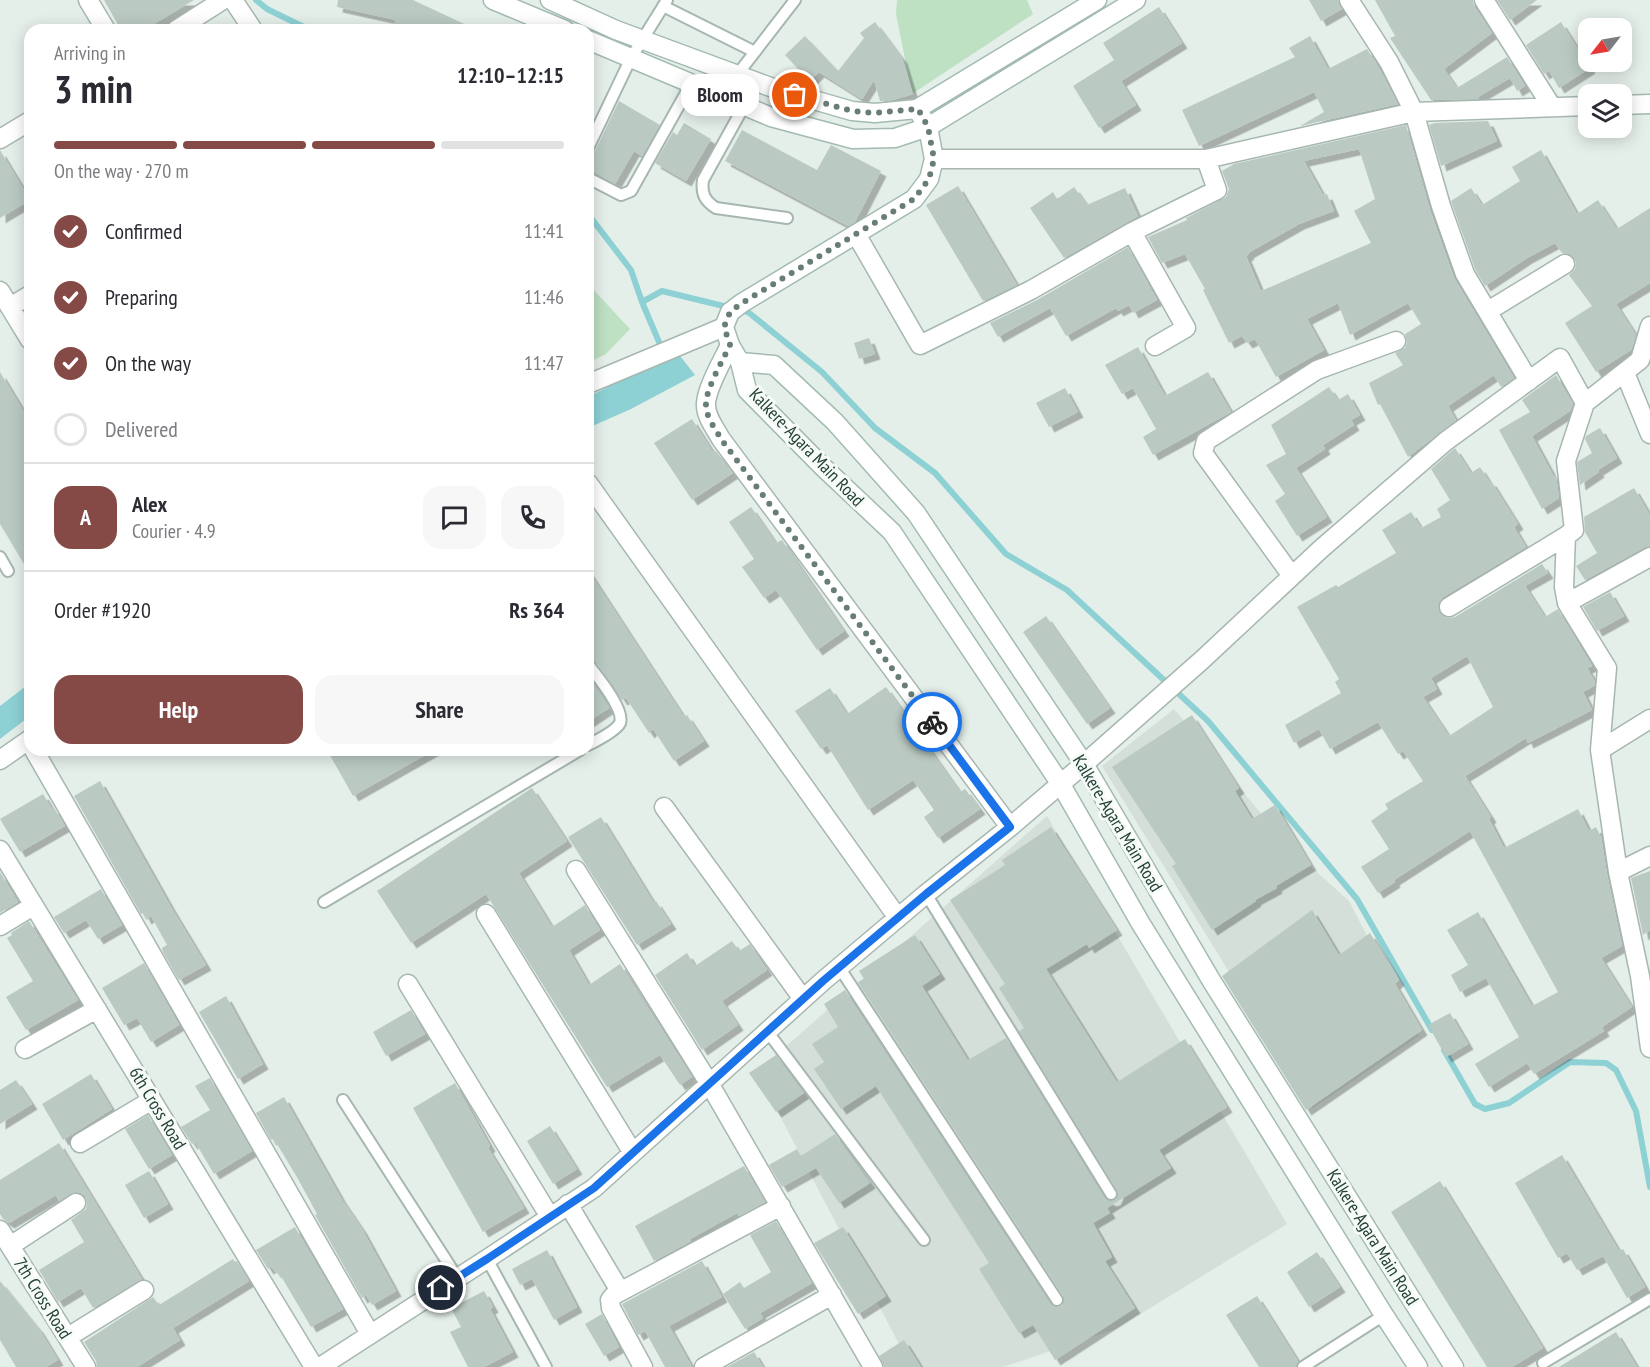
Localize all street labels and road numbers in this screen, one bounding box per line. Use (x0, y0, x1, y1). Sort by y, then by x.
street label: Kalkere-Agara Main Road (745, 383, 869, 511)
street label: Kalkere-Agara Main Road (1068, 750, 1168, 896)
street label: 6th Cross Road (124, 1063, 192, 1153)
street label: Kalkere-Agara Main Road (1322, 1165, 1424, 1309)
street label: 7th Cross Road (9, 1253, 77, 1343)

